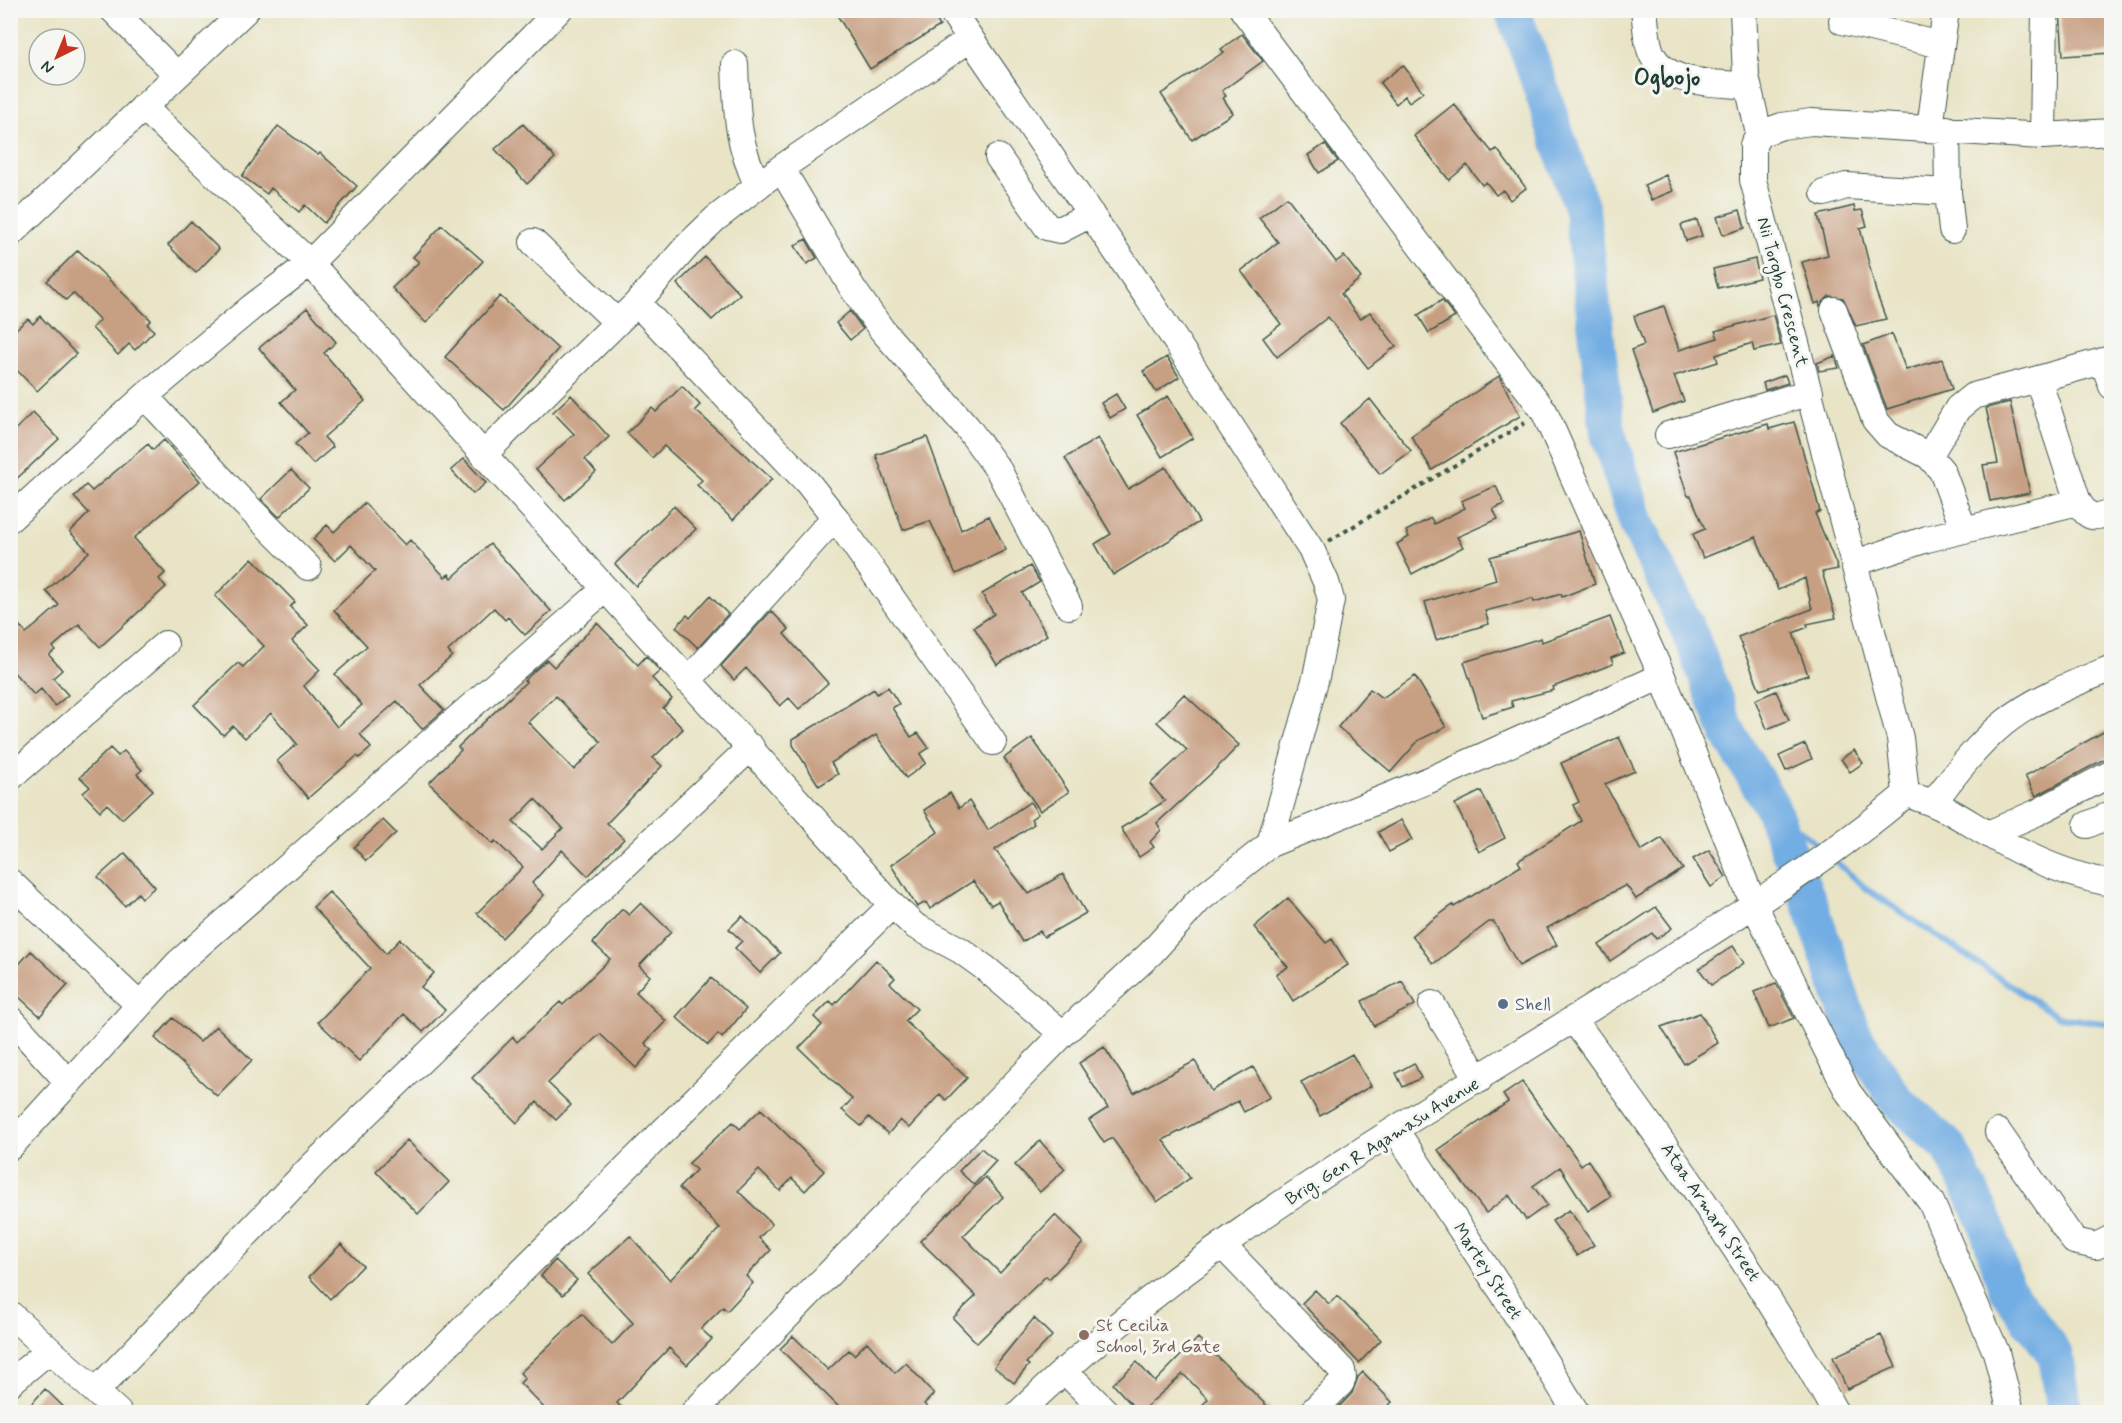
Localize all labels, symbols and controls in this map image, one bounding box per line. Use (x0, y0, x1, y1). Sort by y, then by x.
north arrow (27, 27, 87, 87)
text: N (37, 56, 59, 78)
district label: Ogbojo (1634, 63, 1700, 95)
street label: Nii Torgbo Crescent (1750, 215, 1814, 370)
place label: Shell (1515, 993, 1551, 1017)
marker: Shell (1496, 997, 1510, 1011)
street label: Brig. Gen R Agamasu Avenue (1281, 1072, 1485, 1212)
street label: Ataa Armarh Street (1655, 1139, 1766, 1287)
street label: Martey Street (1447, 1219, 1528, 1325)
place label: St Cecilia School, 3rd Gate (1096, 1314, 1220, 1359)
marker: St Cecilia School, 3rd Gate (1077, 1328, 1091, 1342)

